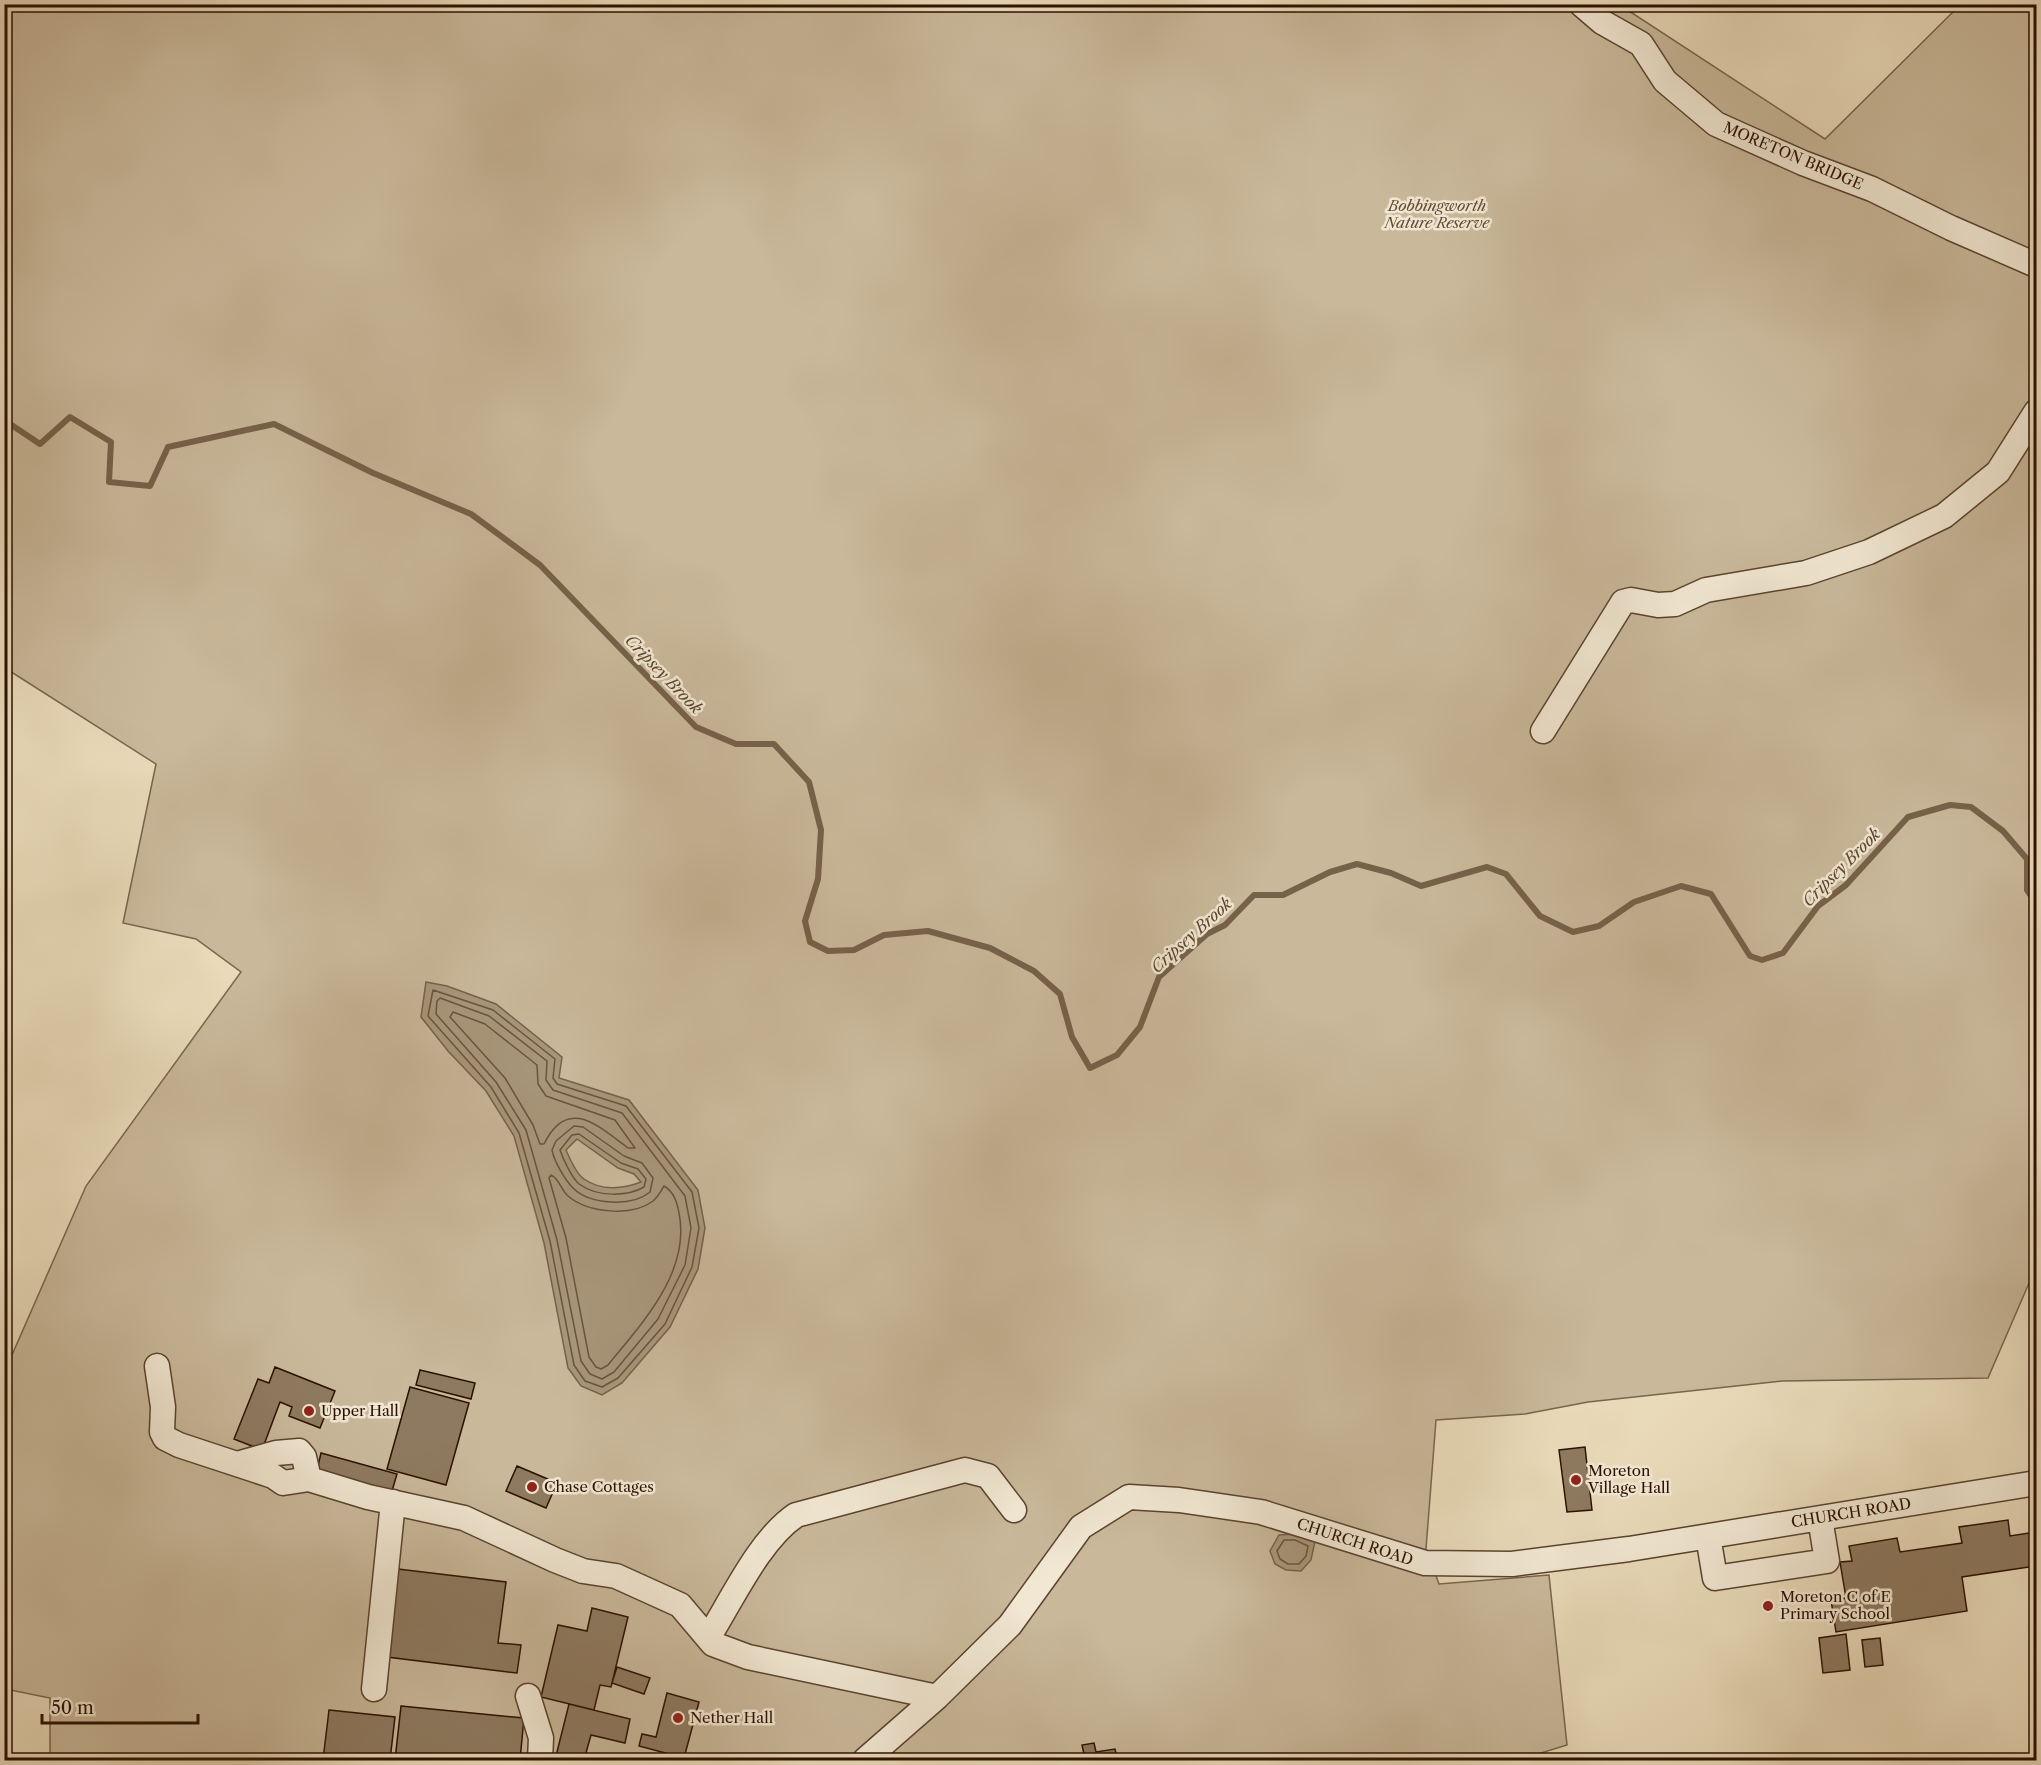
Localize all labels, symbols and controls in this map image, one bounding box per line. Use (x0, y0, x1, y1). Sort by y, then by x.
street label: MORETON BRIDGE (1720, 117, 1866, 194)
park label: Bobbingworth Nature Reserve (1383, 196, 1490, 232)
water label: Cripsey Brook (621, 630, 707, 718)
water label: Cripsey Brook (1798, 823, 1885, 910)
water label: Cripsey Brook (1146, 893, 1236, 977)
place label: Upper Hall (321, 1401, 399, 1420)
marker: Upper Hall (302, 1404, 316, 1418)
place label: Moreton Village Hall (1587, 1461, 1671, 1497)
marker: Moreton Village Hall (1569, 1473, 1583, 1487)
place label: Chase Cottages (544, 1477, 654, 1496)
marker: Chase Cottages (525, 1480, 539, 1494)
street label: CHURCH ROAD (1790, 1494, 1912, 1531)
street label: CHURCH ROAD (1295, 1514, 1416, 1569)
place label: Moreton C of E Primary School (1780, 1587, 1891, 1623)
marker: Moreton C of E Primary School (1761, 1599, 1775, 1613)
scale bar (42, 1687, 198, 1725)
text: 50 m (51, 1697, 94, 1719)
place label: Nether Hall (690, 1708, 774, 1727)
marker: Nether Hall (671, 1711, 685, 1725)

